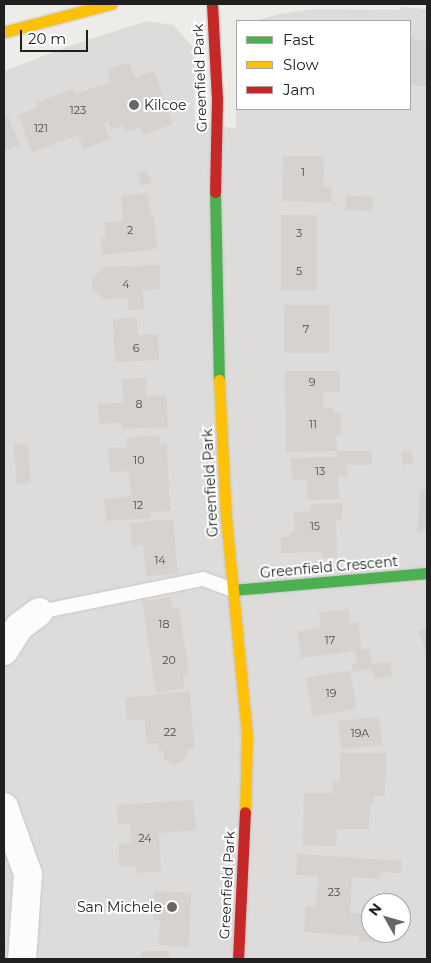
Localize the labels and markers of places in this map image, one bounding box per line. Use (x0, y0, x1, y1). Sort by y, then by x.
place label: Kilcoe (144, 97, 186, 113)
marker: Kilcoe (128, 99, 140, 111)
place label: San Michele (77, 899, 162, 915)
marker: San Michele (166, 901, 178, 913)

